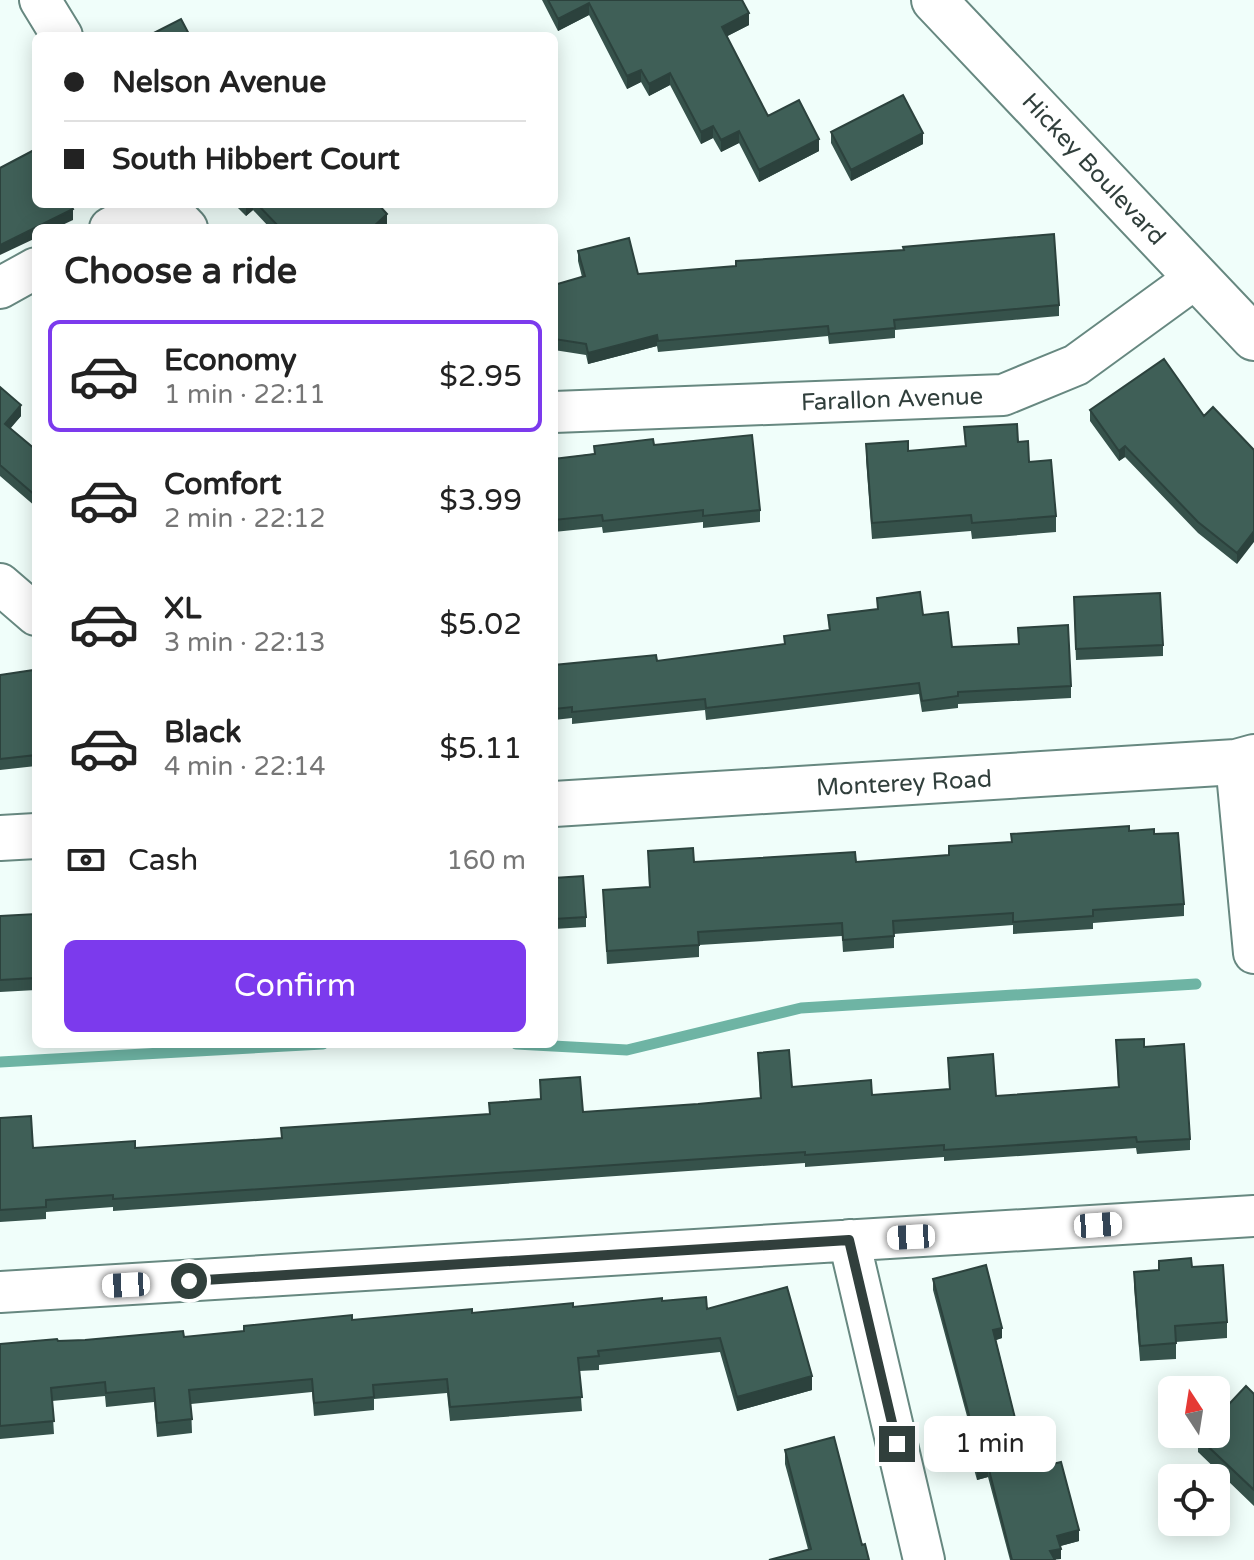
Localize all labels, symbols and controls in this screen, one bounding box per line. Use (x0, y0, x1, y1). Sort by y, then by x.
text: Nelson Avenue (112, 64, 326, 101)
street label: Hickey Boulevard (1016, 87, 1172, 251)
text: South Hibbert Court (112, 141, 400, 178)
text: Choose a ride (64, 250, 297, 293)
icon: car (68, 340, 140, 412)
text: Economy (164, 342, 297, 379)
text: $2.95 (439, 358, 522, 395)
text: 1 min · 22:11 (164, 379, 326, 410)
street label: Farallon Avenue (800, 382, 984, 417)
icon: car (68, 464, 140, 536)
text: Comfort (164, 466, 282, 503)
text: $3.99 (439, 482, 522, 519)
text: 2 min · 22:12 (164, 503, 326, 534)
icon: car (68, 588, 140, 660)
text: XL (164, 590, 201, 627)
text: $5.02 (440, 606, 522, 643)
text: 3 min · 22:13 (164, 627, 326, 658)
icon: car (68, 712, 140, 784)
text: Black (164, 714, 241, 751)
text: $5.11 (440, 730, 522, 767)
text: 4 min · 22:14 (164, 751, 326, 782)
street label: Monterey Road (815, 764, 993, 803)
icon: cash (64, 838, 108, 882)
text: Cash (128, 842, 198, 879)
text: 160 m (446, 845, 526, 876)
button: Confirm (64, 940, 526, 1032)
car (1073, 1211, 1123, 1239)
car (886, 1224, 936, 1250)
route start (171, 1263, 207, 1299)
car (101, 1272, 151, 1298)
north arrow (1158, 1376, 1230, 1448)
map controls (1158, 1376, 1230, 1536)
callout: 1 min (925, 1416, 1057, 1472)
route end (879, 1426, 915, 1462)
text: 1 min (955, 1428, 1025, 1459)
button: locate (1158, 1464, 1230, 1536)

